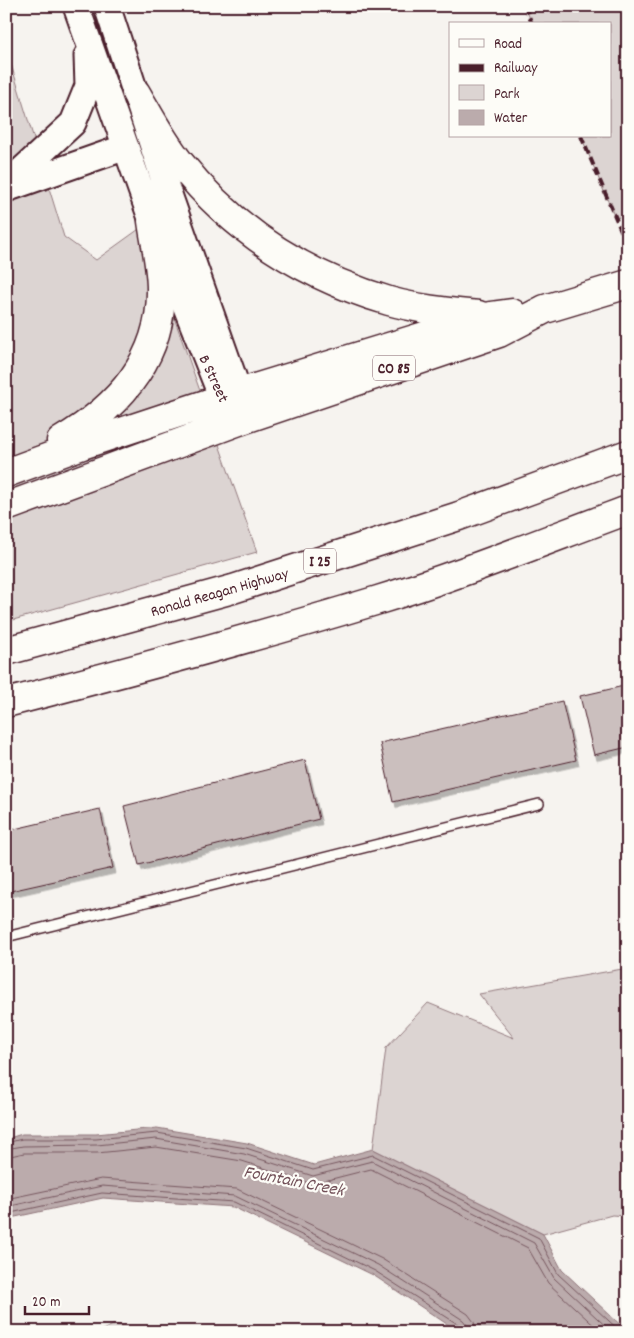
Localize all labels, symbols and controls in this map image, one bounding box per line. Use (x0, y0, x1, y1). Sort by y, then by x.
legend (449, 22, 612, 138)
text: Road (494, 34, 522, 56)
text: Railway (494, 58, 538, 80)
text: Park (494, 84, 520, 106)
text: Water (494, 108, 528, 130)
street label: B Street (192, 351, 234, 407)
road number: CO 85 (373, 356, 415, 380)
road number: I 25 (304, 548, 336, 574)
street label: Ronald Reagan Highway (148, 563, 292, 624)
water label: Fountain Creek (241, 1160, 347, 1205)
scale bar (25, 1283, 89, 1315)
text: 20 m (32, 1292, 60, 1314)

